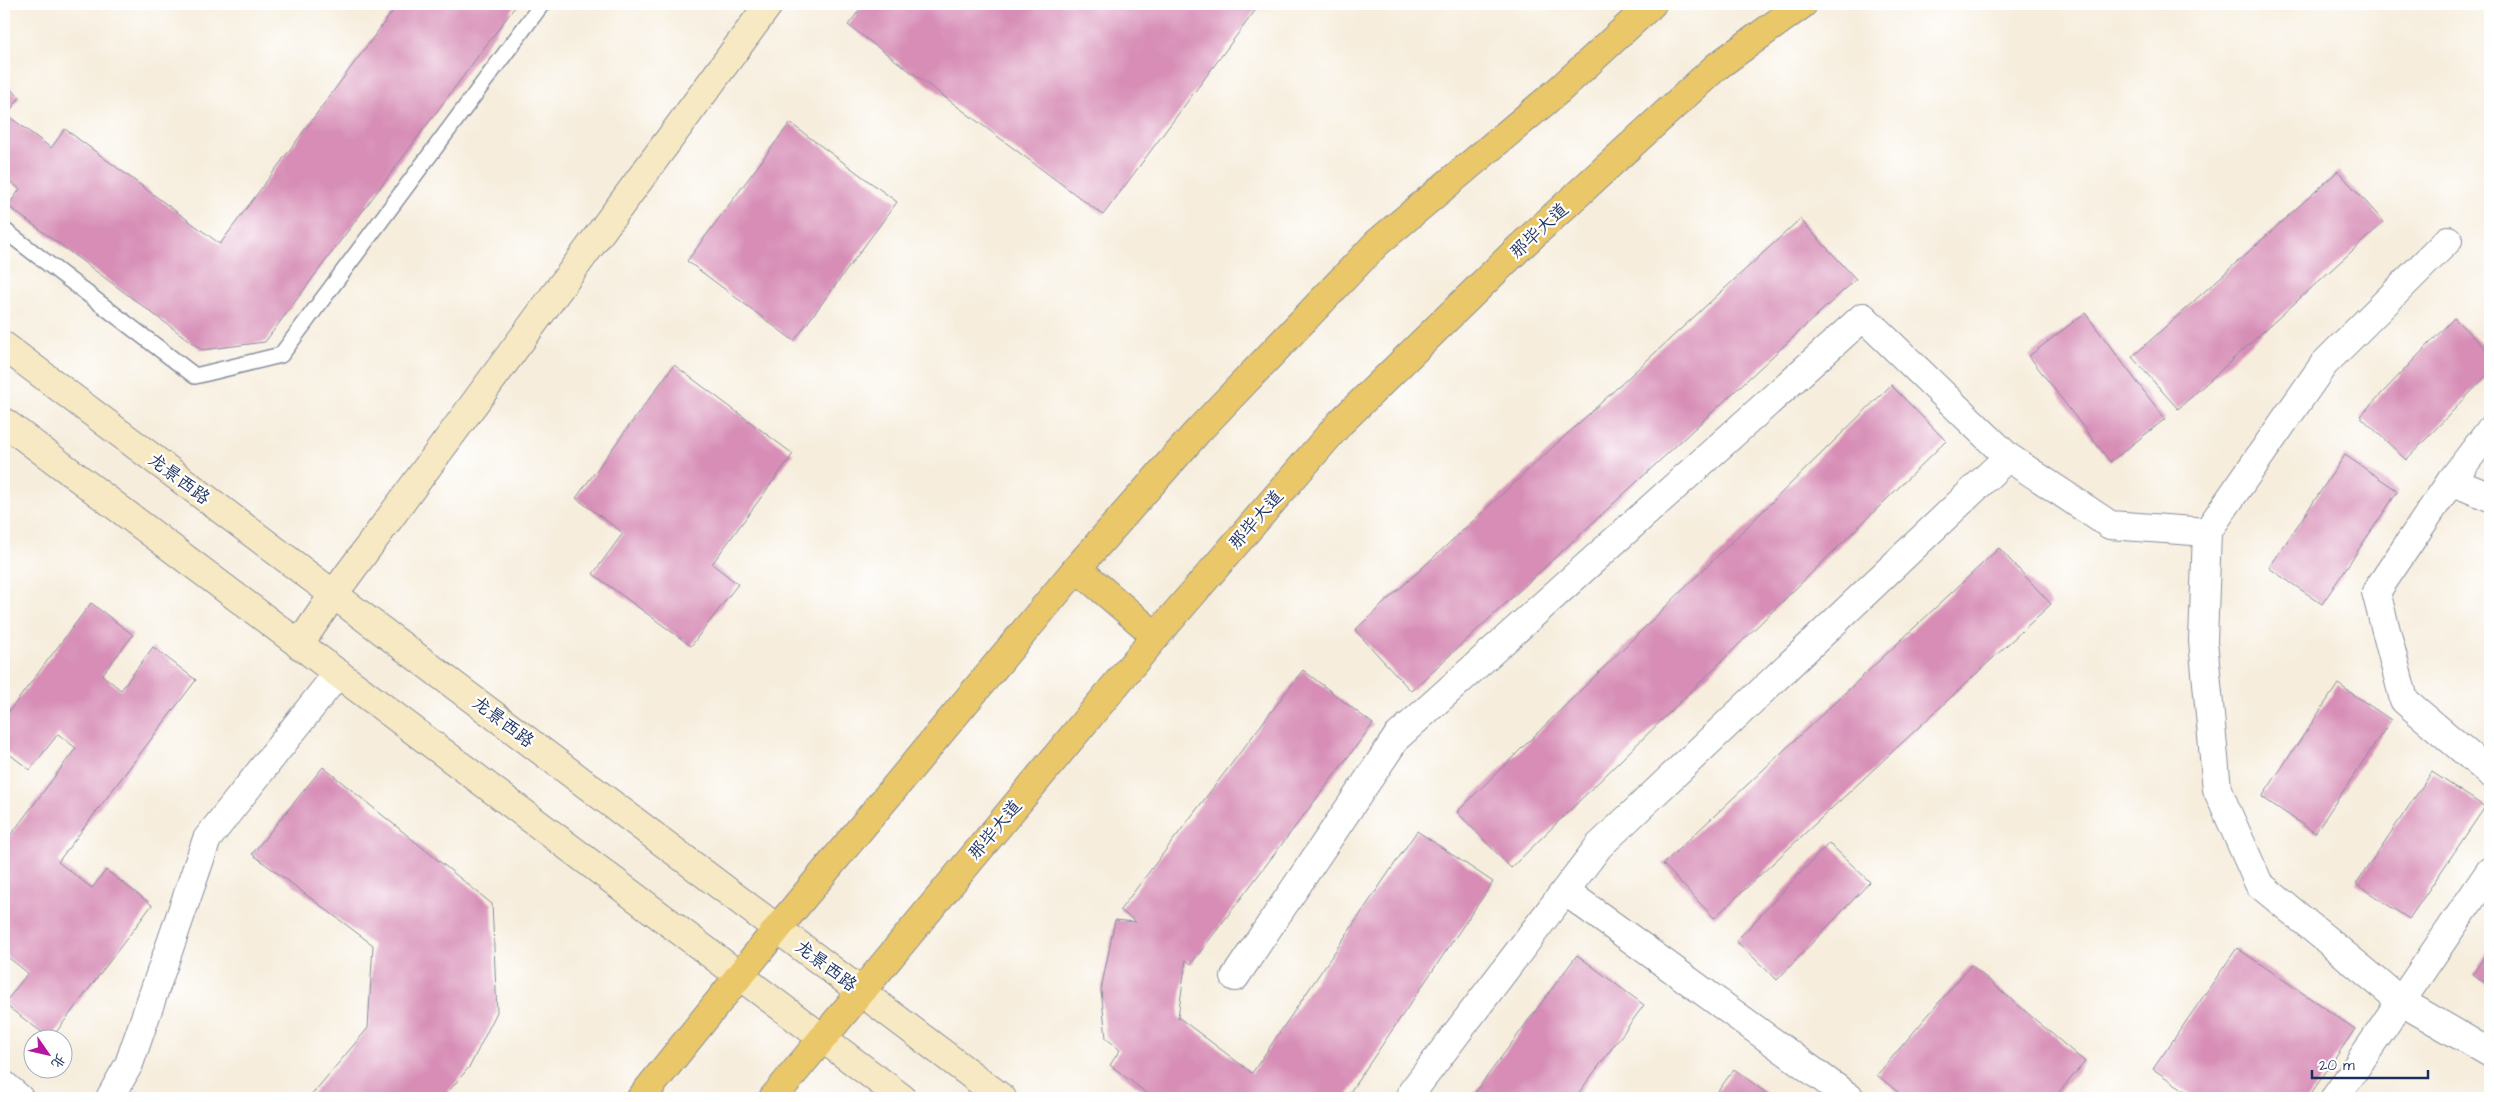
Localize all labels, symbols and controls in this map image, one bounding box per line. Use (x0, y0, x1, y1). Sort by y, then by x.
street label: 那毕大道 (1504, 197, 1574, 265)
street label: 龙景西路 (143, 447, 215, 511)
street label: 那毕大道 (1223, 485, 1289, 555)
street label: 龙景西路 (467, 690, 539, 754)
street label: 那毕大道 (962, 794, 1028, 866)
street label: 龙景西路 (790, 934, 862, 998)
north arrow (22, 1030, 72, 1080)
scale bar (2312, 1047, 2428, 1079)
text: 北 (46, 1049, 70, 1072)
text: 20 m (2319, 1055, 2355, 1076)

